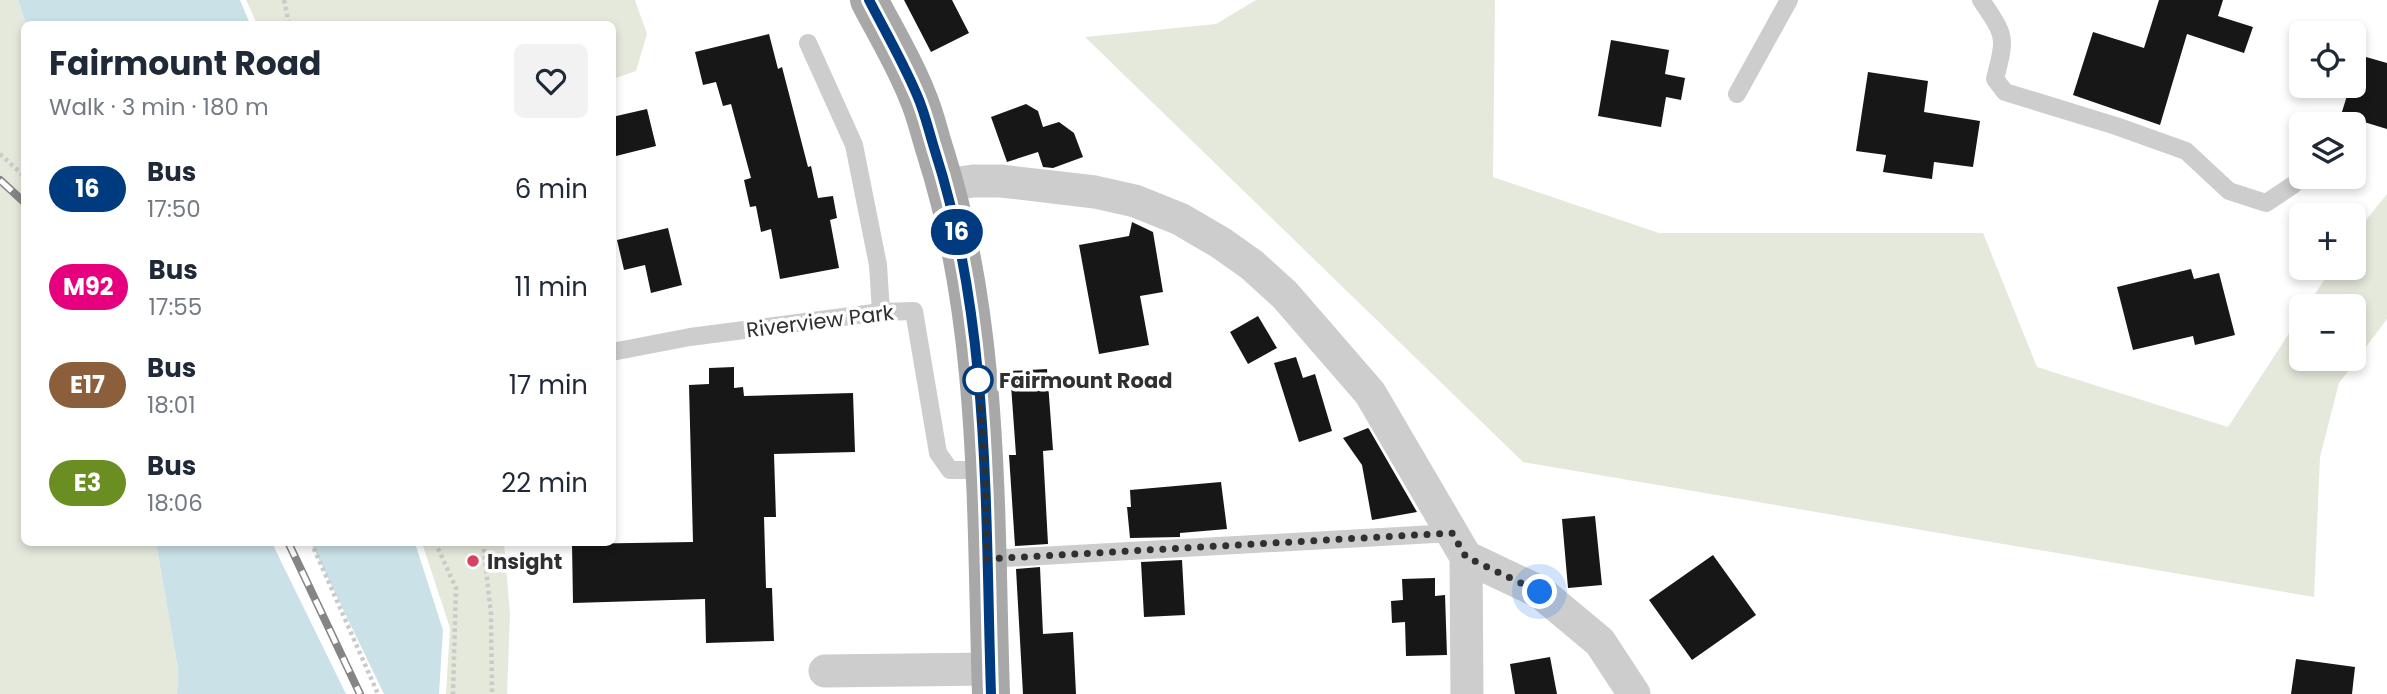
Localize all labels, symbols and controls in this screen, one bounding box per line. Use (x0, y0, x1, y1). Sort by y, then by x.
map controls (2289, 21, 2366, 371)
button: locate (2289, 21, 2366, 98)
text: Fairmount Road (49, 40, 322, 87)
button: heart (514, 44, 588, 118)
text: Walk · 3 min · 180 m (49, 91, 269, 123)
button: layers (2289, 112, 2366, 189)
text: Bus (147, 154, 196, 190)
text: 6 min (515, 171, 588, 207)
text: 16 (75, 172, 100, 205)
text: 17:50 (147, 193, 201, 225)
button: + (2289, 203, 2366, 280)
line badge: 16 (926, 209, 988, 255)
text: 16 (945, 215, 969, 248)
text: Bus (149, 252, 198, 288)
text: 11 min (515, 269, 588, 305)
text: M92 (63, 270, 114, 303)
text: 17:55 (149, 291, 202, 323)
button: − (2289, 294, 2366, 371)
street label: Riverview Park (745, 298, 896, 344)
text: Bus (147, 350, 196, 386)
marker: Fairmount Road (963, 365, 993, 395)
place label: Fairmount Road (999, 366, 1172, 395)
text: 17 min (509, 367, 588, 403)
text: E17 (70, 368, 105, 401)
text: 18:01 (147, 389, 196, 421)
text: Bus (147, 448, 196, 484)
text: 22 min (501, 465, 588, 501)
text: E3 (74, 466, 101, 499)
text: 18:06 (147, 487, 203, 519)
place label: Insight (487, 547, 562, 576)
marker: Insight (465, 553, 481, 569)
your location (1522, 574, 1557, 609)

